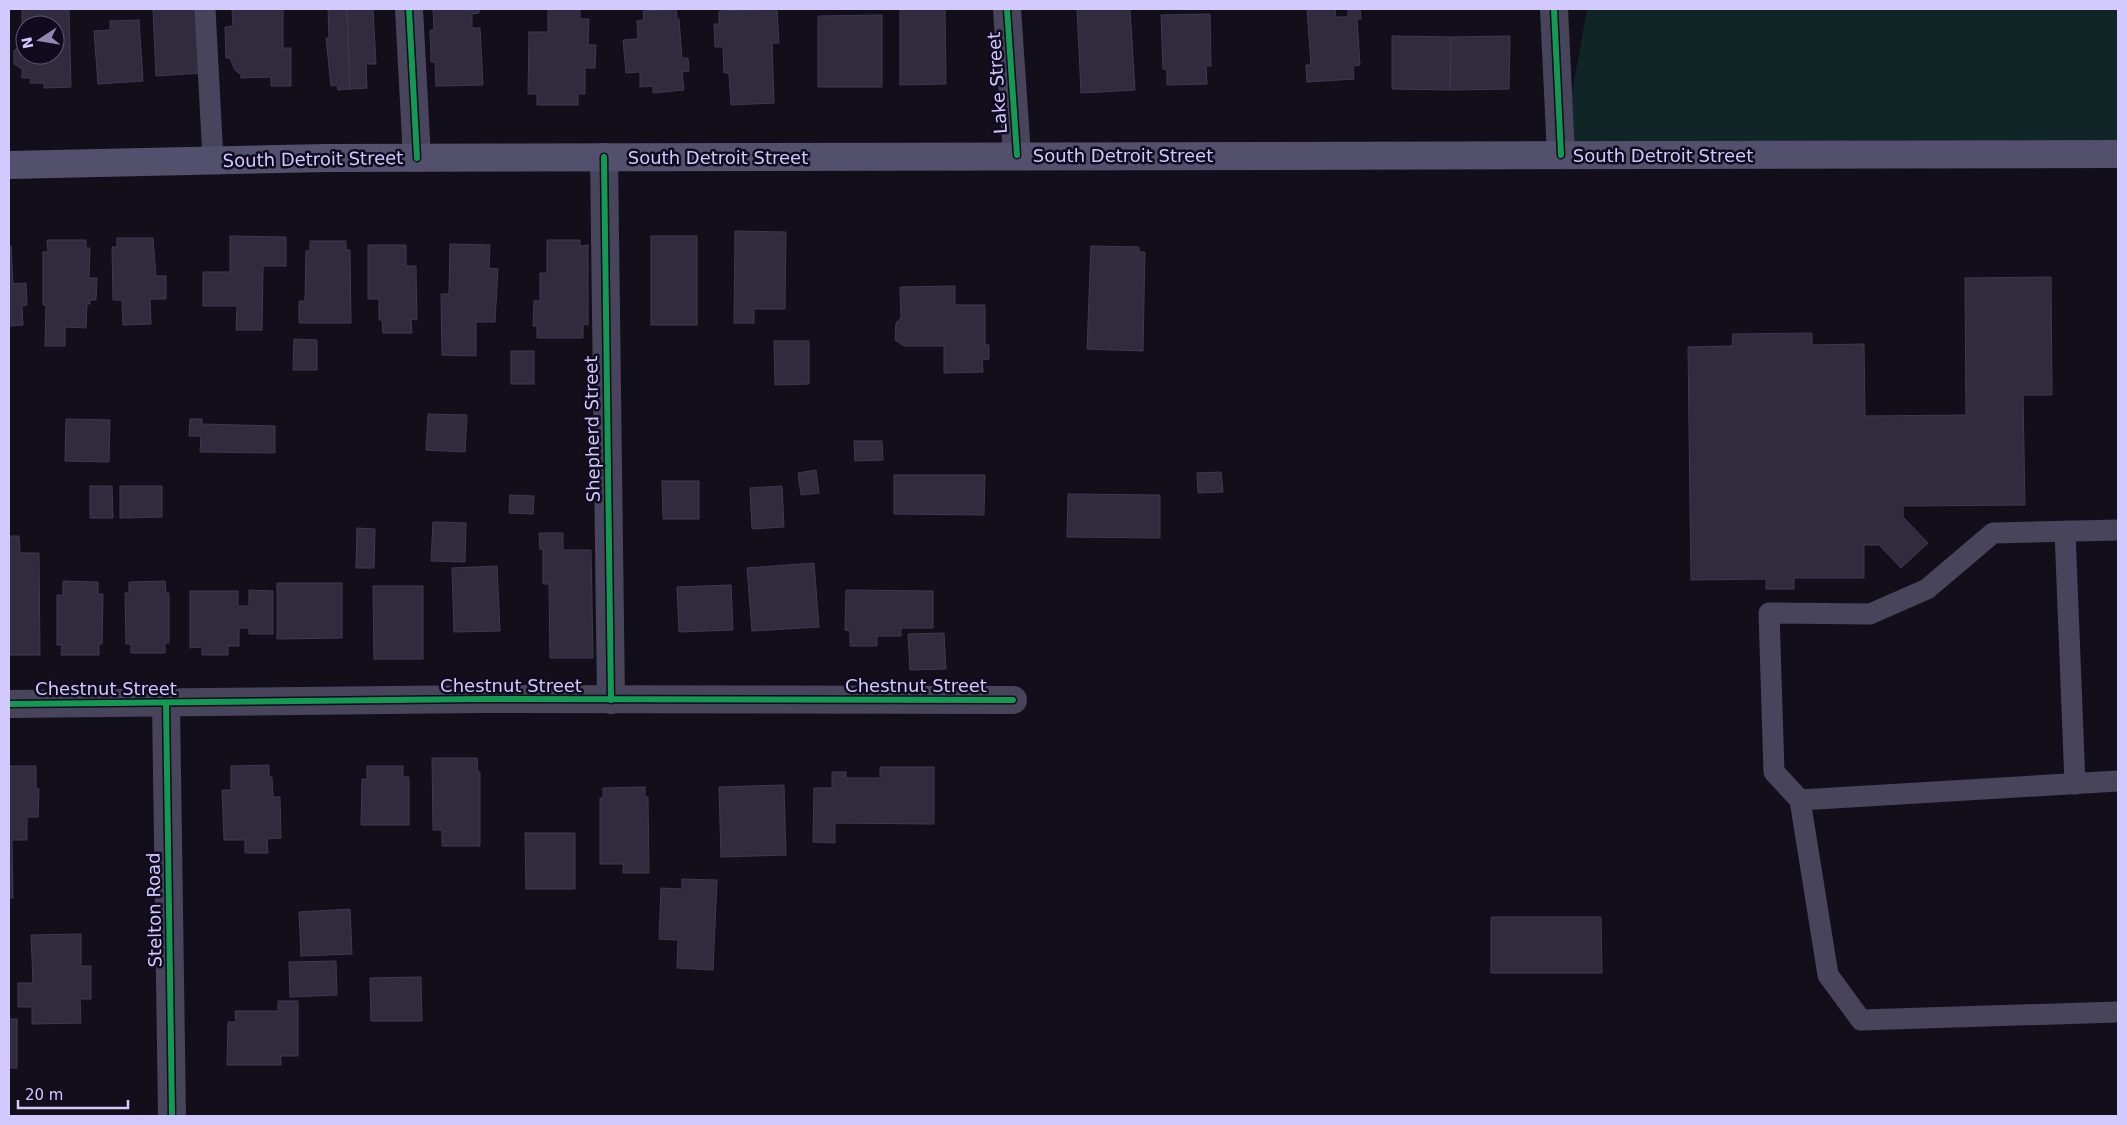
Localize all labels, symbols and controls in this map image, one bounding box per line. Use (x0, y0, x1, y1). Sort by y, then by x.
north arrow (15, 15, 65, 65)
street label: Lake Street (983, 31, 1011, 135)
text: N (18, 35, 36, 50)
street label: South Detroit Street (1033, 145, 1213, 166)
street label: South Detroit Street (1573, 145, 1753, 166)
street label: South Detroit Street (223, 147, 403, 171)
street label: South Detroit Street (628, 147, 808, 168)
street label: Shepherd Street (580, 355, 604, 503)
street label: Chestnut Street (440, 675, 582, 696)
street label: Chestnut Street (845, 675, 987, 696)
street label: Chestnut Street (35, 678, 177, 699)
street label: Stelton Road (142, 852, 166, 968)
scale bar (18, 1078, 128, 1110)
text: 20 m (25, 1086, 63, 1104)

